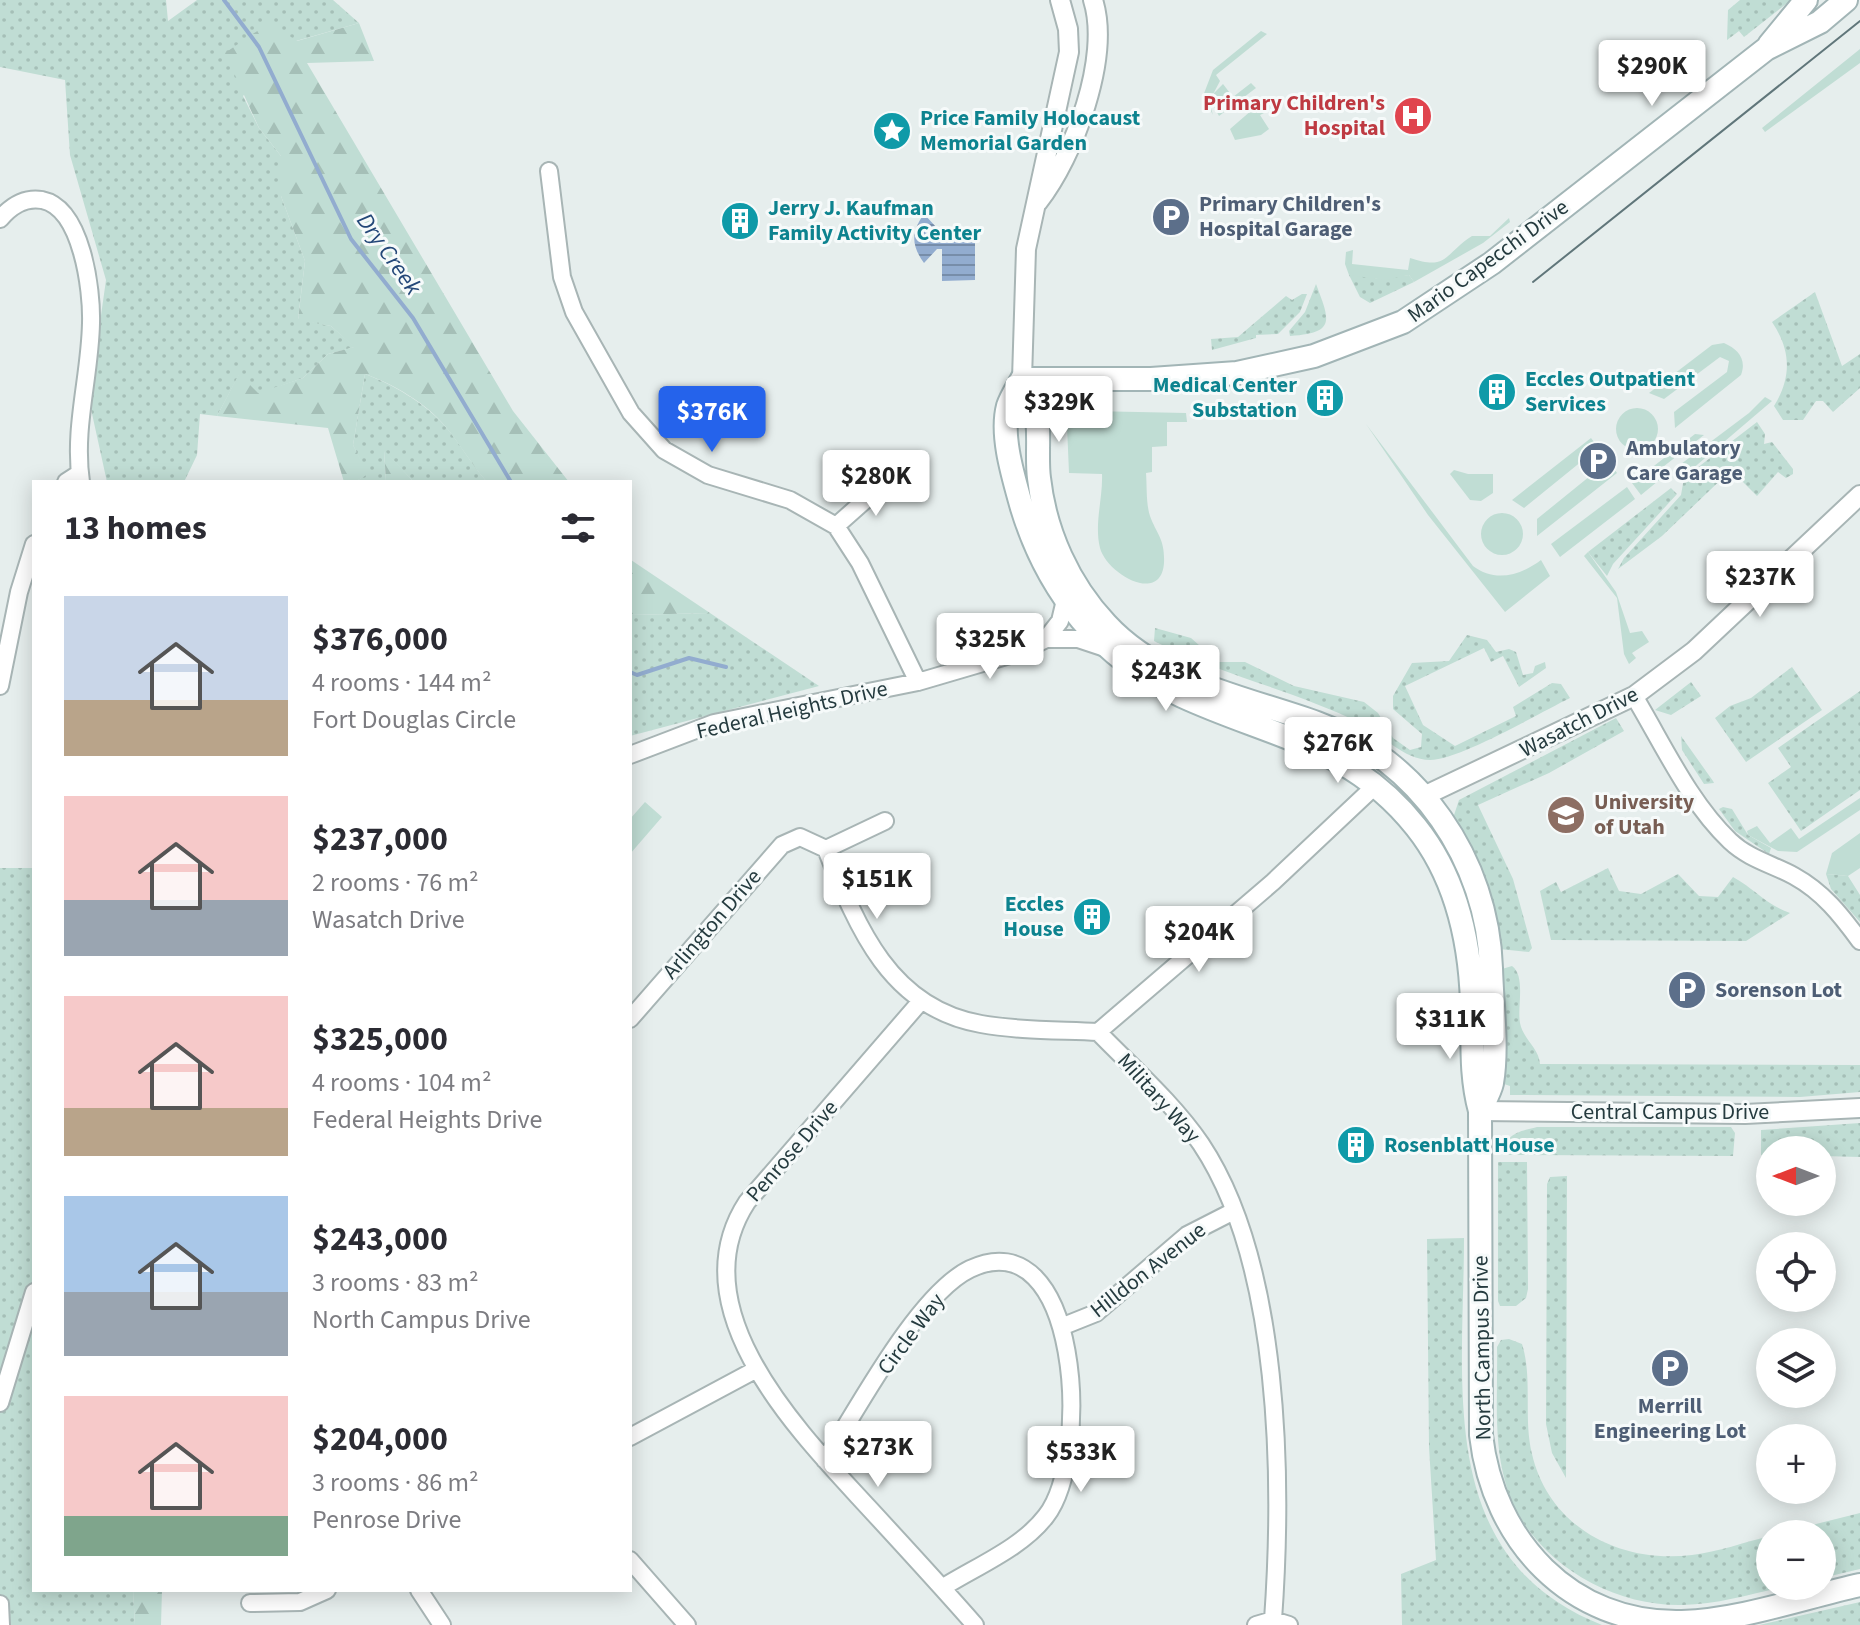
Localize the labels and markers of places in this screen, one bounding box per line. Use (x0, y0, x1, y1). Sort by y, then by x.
pin: $290K (1596, 40, 1708, 108)
place label: Primary Children's Hospital (1203, 87, 1386, 144)
hospital icon: Primary Children's Hospital (1392, 95, 1434, 137)
place label: Price Family Holocaust Memorial Garden (920, 102, 1141, 159)
place icon: Price Family Holocaust Memorial Garden (871, 110, 913, 152)
place label: Primary Children's Hospital Garage (1199, 188, 1381, 245)
place label: Jerry J. Kaufman Family Activity Center (768, 192, 982, 249)
parking icon: Primary Children's Hospital Garage (1150, 196, 1192, 238)
building icon: Jerry J. Kaufman Family Activity Center (719, 200, 761, 242)
place label: Eccles Outpatient Services (1525, 363, 1696, 420)
place label: Medical Center Substation (1153, 369, 1297, 426)
building icon: Eccles Outpatient Services (1476, 371, 1518, 413)
pin: $329K (1003, 376, 1115, 444)
building icon: Medical Center Substation (1304, 377, 1346, 419)
pin: $376K (656, 386, 768, 454)
place label: Ambulatory Care Garage (1625, 432, 1743, 489)
parking icon: Ambulatory Care Garage (1577, 440, 1619, 482)
pin: $280K (820, 450, 932, 518)
pin: $237K (1704, 551, 1816, 619)
pin: $325K (934, 613, 1046, 681)
pin: $243K (1110, 645, 1222, 713)
pin: $276K (1282, 717, 1394, 785)
place label: University of Utah (1594, 786, 1695, 843)
school or university icon: University of Utah (1545, 794, 1587, 836)
pin: $151K (821, 853, 933, 921)
place label: Eccles House (1003, 888, 1064, 945)
building icon: Eccles House (1071, 896, 1113, 938)
pin: $204K (1143, 906, 1255, 974)
parking icon: Sorenson Lot (1666, 969, 1708, 1011)
place label: Sorenson Lot (1715, 974, 1843, 1006)
pin: $311K (1394, 993, 1506, 1061)
building icon: Rosenblatt House (1335, 1124, 1377, 1166)
place label: Rosenblatt House (1384, 1129, 1555, 1161)
parking icon: Merrill Engineering Lot (1649, 1347, 1691, 1389)
place label: Merrill Engineering Lot (1594, 1390, 1747, 1447)
pin: $273K (822, 1421, 934, 1489)
pin: $533K (1025, 1426, 1137, 1494)

